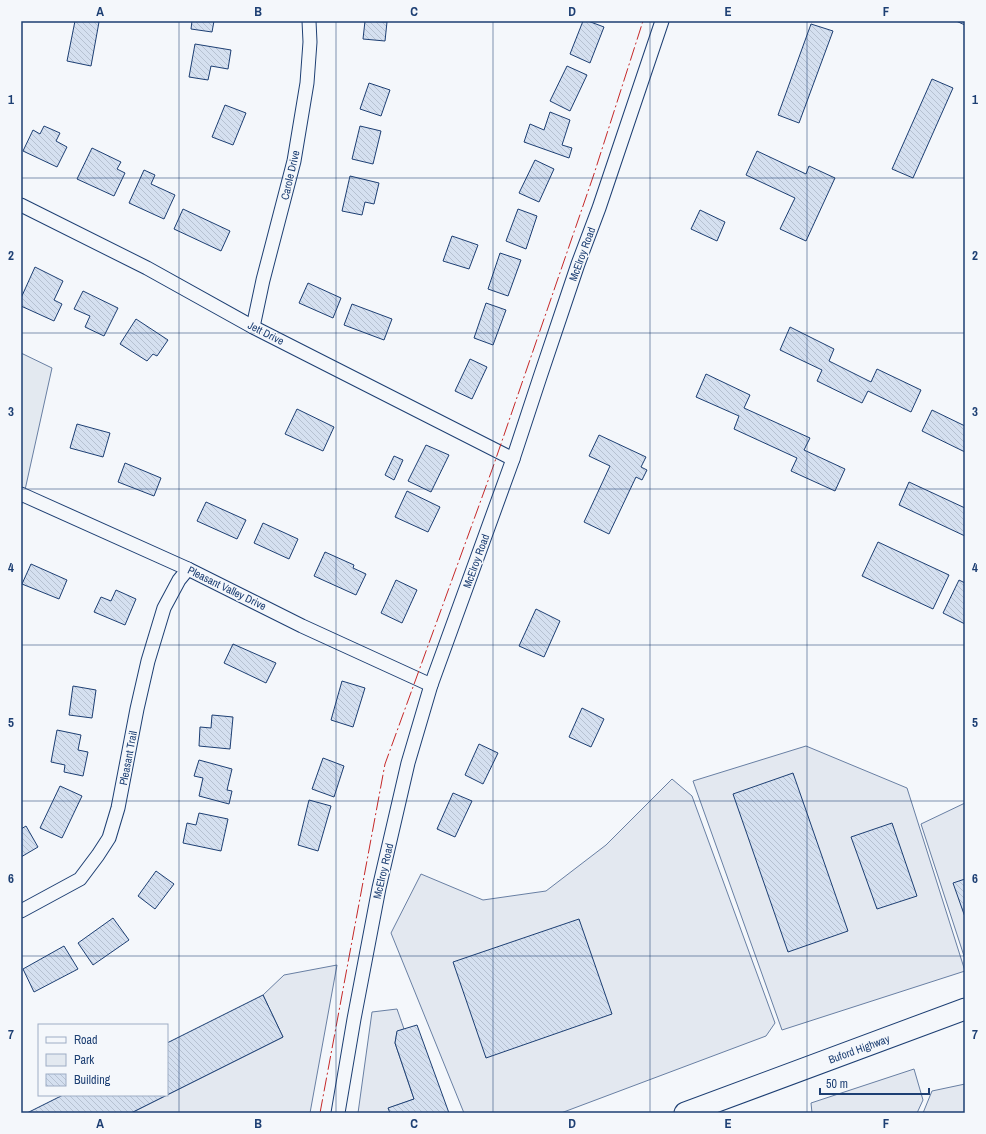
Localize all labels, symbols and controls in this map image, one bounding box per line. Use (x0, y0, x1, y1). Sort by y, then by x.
text: A (96, 3, 104, 20)
text: B (254, 3, 262, 20)
text: C (410, 3, 418, 20)
text: D (568, 3, 576, 20)
text: E (724, 3, 732, 20)
text: F (883, 3, 890, 20)
text: 1 (8, 91, 14, 108)
text: 1 (972, 91, 978, 108)
street label: Carole Drive (277, 149, 303, 201)
street label: McElroy Road (566, 225, 598, 283)
text: 2 (8, 247, 14, 264)
text: 2 (972, 247, 978, 264)
street label: Jett Drive (246, 318, 286, 348)
text: 3 (8, 403, 14, 420)
text: 3 (972, 403, 978, 420)
street label: McElroy Road (460, 532, 492, 590)
text: 4 (8, 559, 14, 576)
text: 4 (972, 559, 978, 576)
street label: Pleasant Valley Drive (185, 563, 269, 613)
text: 5 (8, 714, 14, 731)
text: 5 (972, 714, 978, 731)
street label: Pleasant Trail (116, 730, 140, 786)
street label: McElroy Road (370, 842, 396, 900)
text: 6 (8, 870, 14, 887)
text: 6 (972, 870, 978, 887)
legend (38, 1024, 168, 1096)
text: 7 (8, 1026, 14, 1043)
text: 7 (972, 1026, 978, 1043)
street label: Buford Highway (826, 1031, 892, 1067)
text: Road (74, 1032, 98, 1048)
text: Park (74, 1052, 94, 1068)
scale bar (820, 1070, 929, 1096)
text: Building (74, 1072, 111, 1088)
text: 50 m (826, 1076, 848, 1092)
text: A (96, 1115, 104, 1132)
text: B (254, 1115, 262, 1132)
text: C (410, 1115, 418, 1132)
text: D (568, 1115, 576, 1132)
text: E (724, 1115, 732, 1132)
text: F (883, 1115, 890, 1132)

